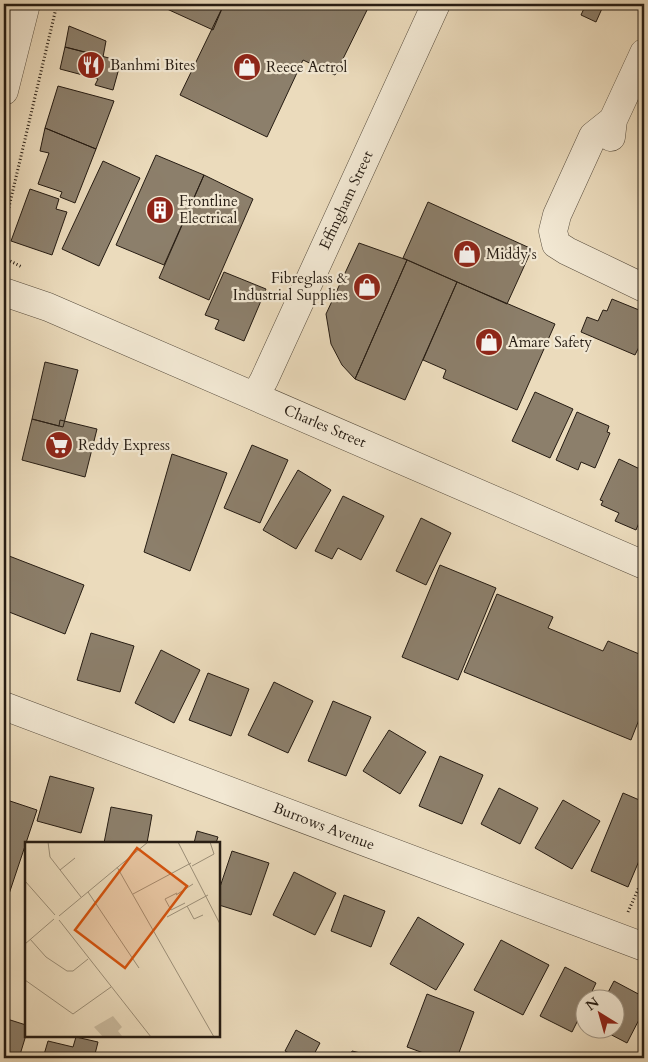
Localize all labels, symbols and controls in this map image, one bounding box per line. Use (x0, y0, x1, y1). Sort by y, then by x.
restaurant icon: Banhmi Bites (76, 50, 106, 80)
shop icon: Reece Actrol (232, 52, 262, 82)
place label: Banhmi Bites (110, 55, 195, 75)
place label: Reece Actrol (266, 57, 348, 77)
street label: Effingham Street (314, 147, 378, 253)
place label: Frontline Electrical (179, 191, 238, 228)
building icon: Frontline Electrical (145, 195, 175, 225)
shop icon: Middy's (452, 239, 482, 269)
place label: Middy's (486, 244, 537, 264)
place label: Fibreglass & Industrial Supplies (233, 268, 348, 305)
shop icon: Fibreglass & Industrial Supplies (352, 272, 382, 302)
shop icon: Amare Safety (474, 327, 504, 357)
place label: Amare Safety (508, 332, 592, 352)
street label: Charles Street (281, 400, 369, 452)
supermarket icon: Reddy Express (44, 430, 74, 460)
place label: Reddy Express (78, 435, 170, 455)
street label: Burrows Avenue (270, 797, 378, 855)
inset map (25, 842, 220, 1037)
north arrow (576, 990, 626, 1040)
text: N (582, 993, 603, 1015)

